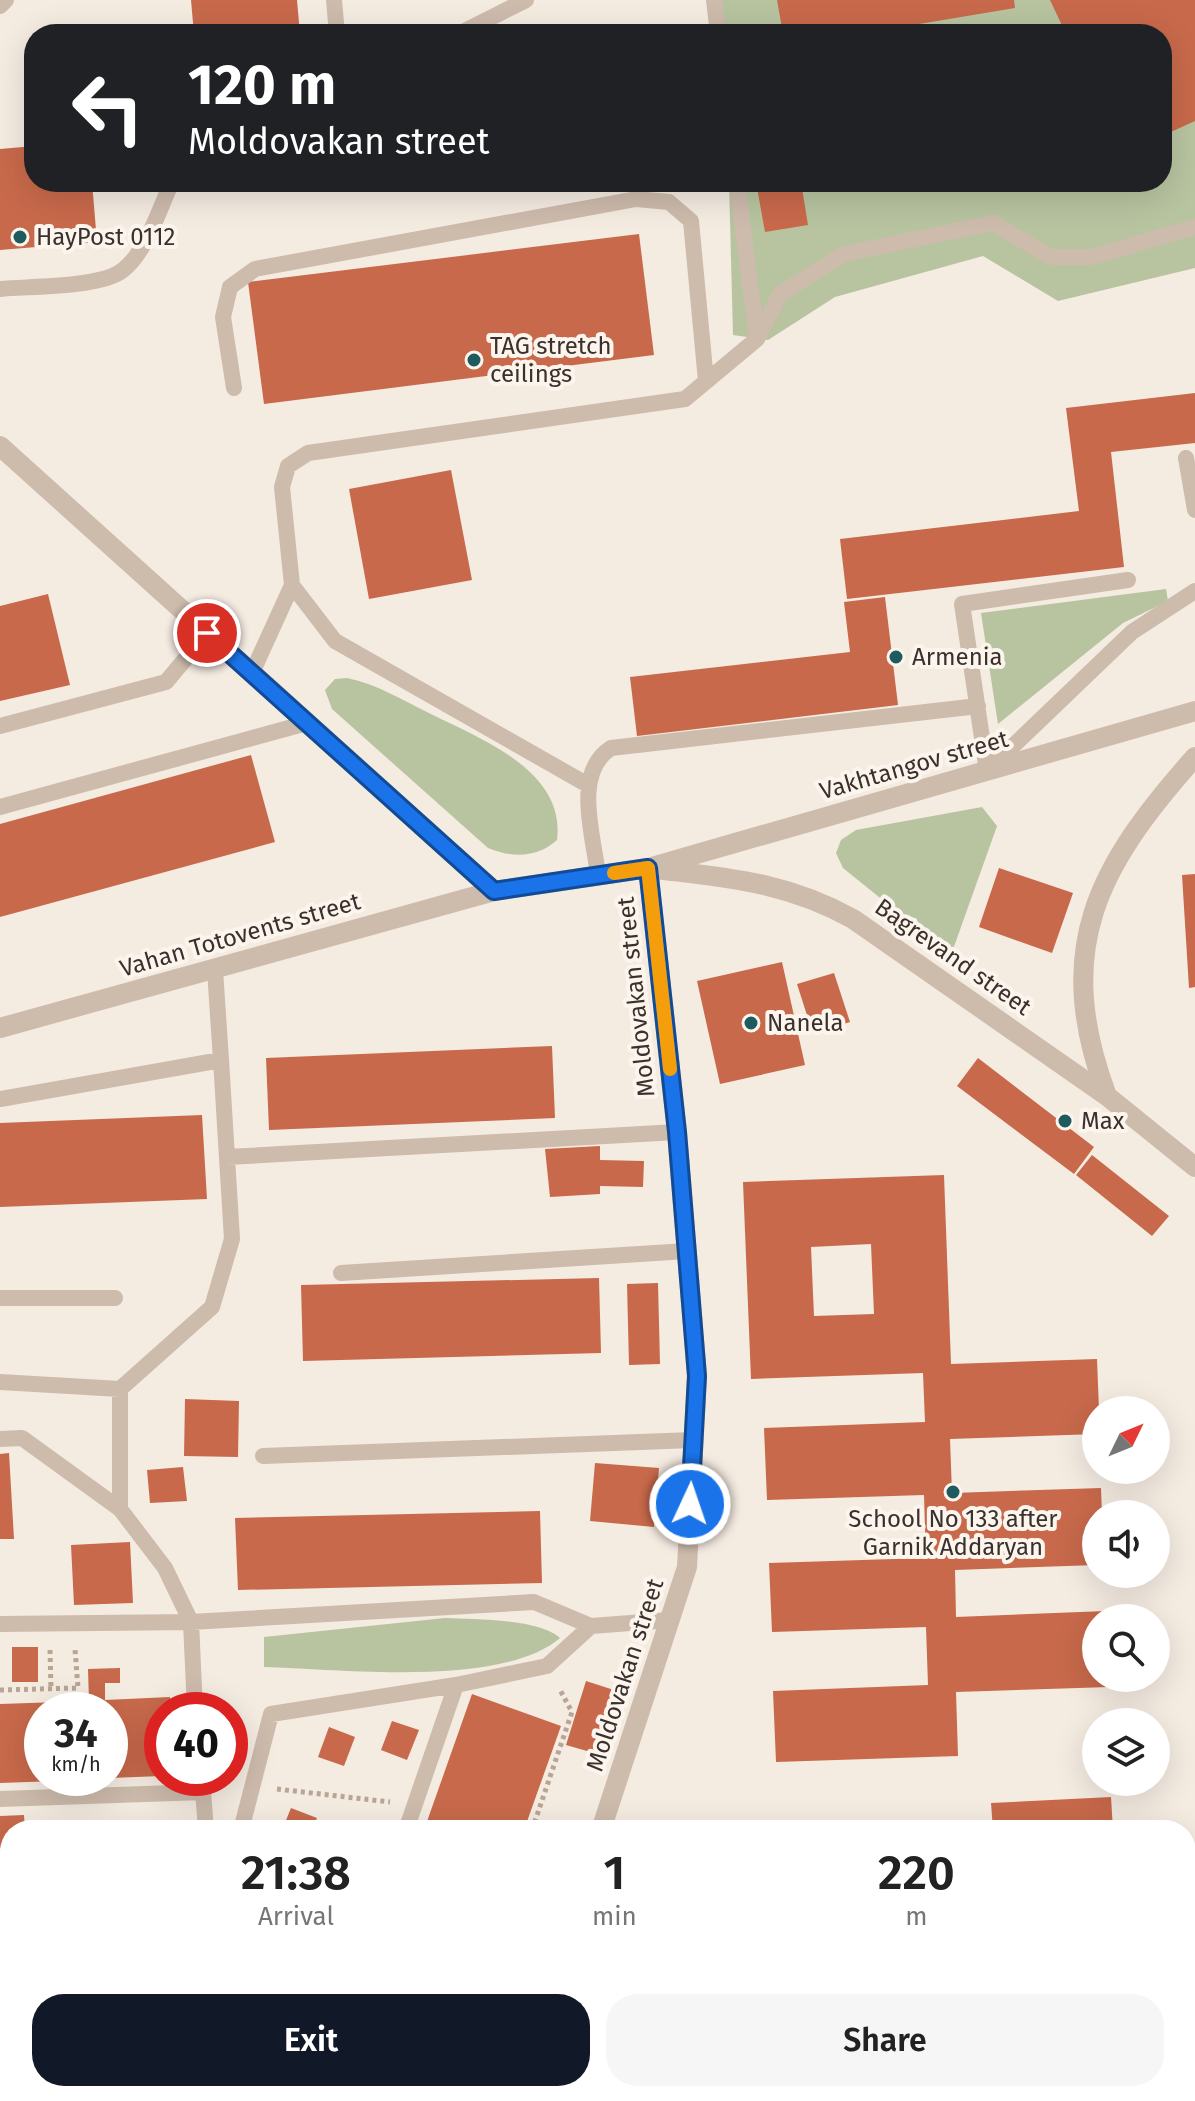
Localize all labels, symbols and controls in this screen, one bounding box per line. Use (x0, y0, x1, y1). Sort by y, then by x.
text: 120 m (188, 52, 336, 119)
icon: left (56, 56, 160, 160)
text: Moldovakan street (188, 120, 490, 164)
place label: HayPost 0112 (36, 223, 175, 251)
marker: HayPost 0112 (11, 228, 29, 246)
place label: TAG stretch ceilings (490, 332, 612, 388)
marker: TAG stretch ceilings (465, 351, 483, 369)
pin (173, 599, 241, 667)
icon: arrive (185, 611, 229, 655)
place label: Armenia (912, 643, 1003, 671)
marker: Armenia (887, 648, 905, 666)
street label: Vakhtangov street (816, 725, 1012, 805)
street label: Vahan Totovents street (117, 887, 364, 983)
street label: Bagrevand street (870, 893, 1037, 1021)
street label: Moldovakan street (612, 895, 660, 1098)
place label: Nanela (767, 1009, 844, 1037)
marker: Nanela (742, 1014, 760, 1032)
place label: Max (1081, 1107, 1125, 1135)
marker: Max (1056, 1112, 1074, 1130)
north arrow (1082, 1396, 1170, 1484)
map controls (1082, 1396, 1170, 1796)
position arrow (648, 1462, 732, 1546)
marker: School No 133 after Garnik Addaryan (944, 1483, 962, 1501)
button: sound (1082, 1500, 1170, 1588)
place label: School No 133 after Garnik Addaryan (848, 1505, 1058, 1561)
street label: Moldovakan street (581, 1575, 669, 1775)
button: search (1082, 1604, 1170, 1692)
speed limit sign: 40 (144, 1692, 248, 1796)
button: layers (1082, 1708, 1170, 1796)
text: 34 (54, 1710, 98, 1758)
text: km/h (51, 1752, 101, 1776)
text: 21:38 (241, 1844, 351, 1902)
text: 1 (603, 1844, 625, 1902)
text: 220 (878, 1844, 955, 1902)
text: Arrival (258, 1901, 334, 1932)
text: min (592, 1901, 637, 1932)
text: m (905, 1901, 928, 1932)
button: Exit (32, 1994, 590, 2086)
button: Share (606, 1994, 1164, 2086)

